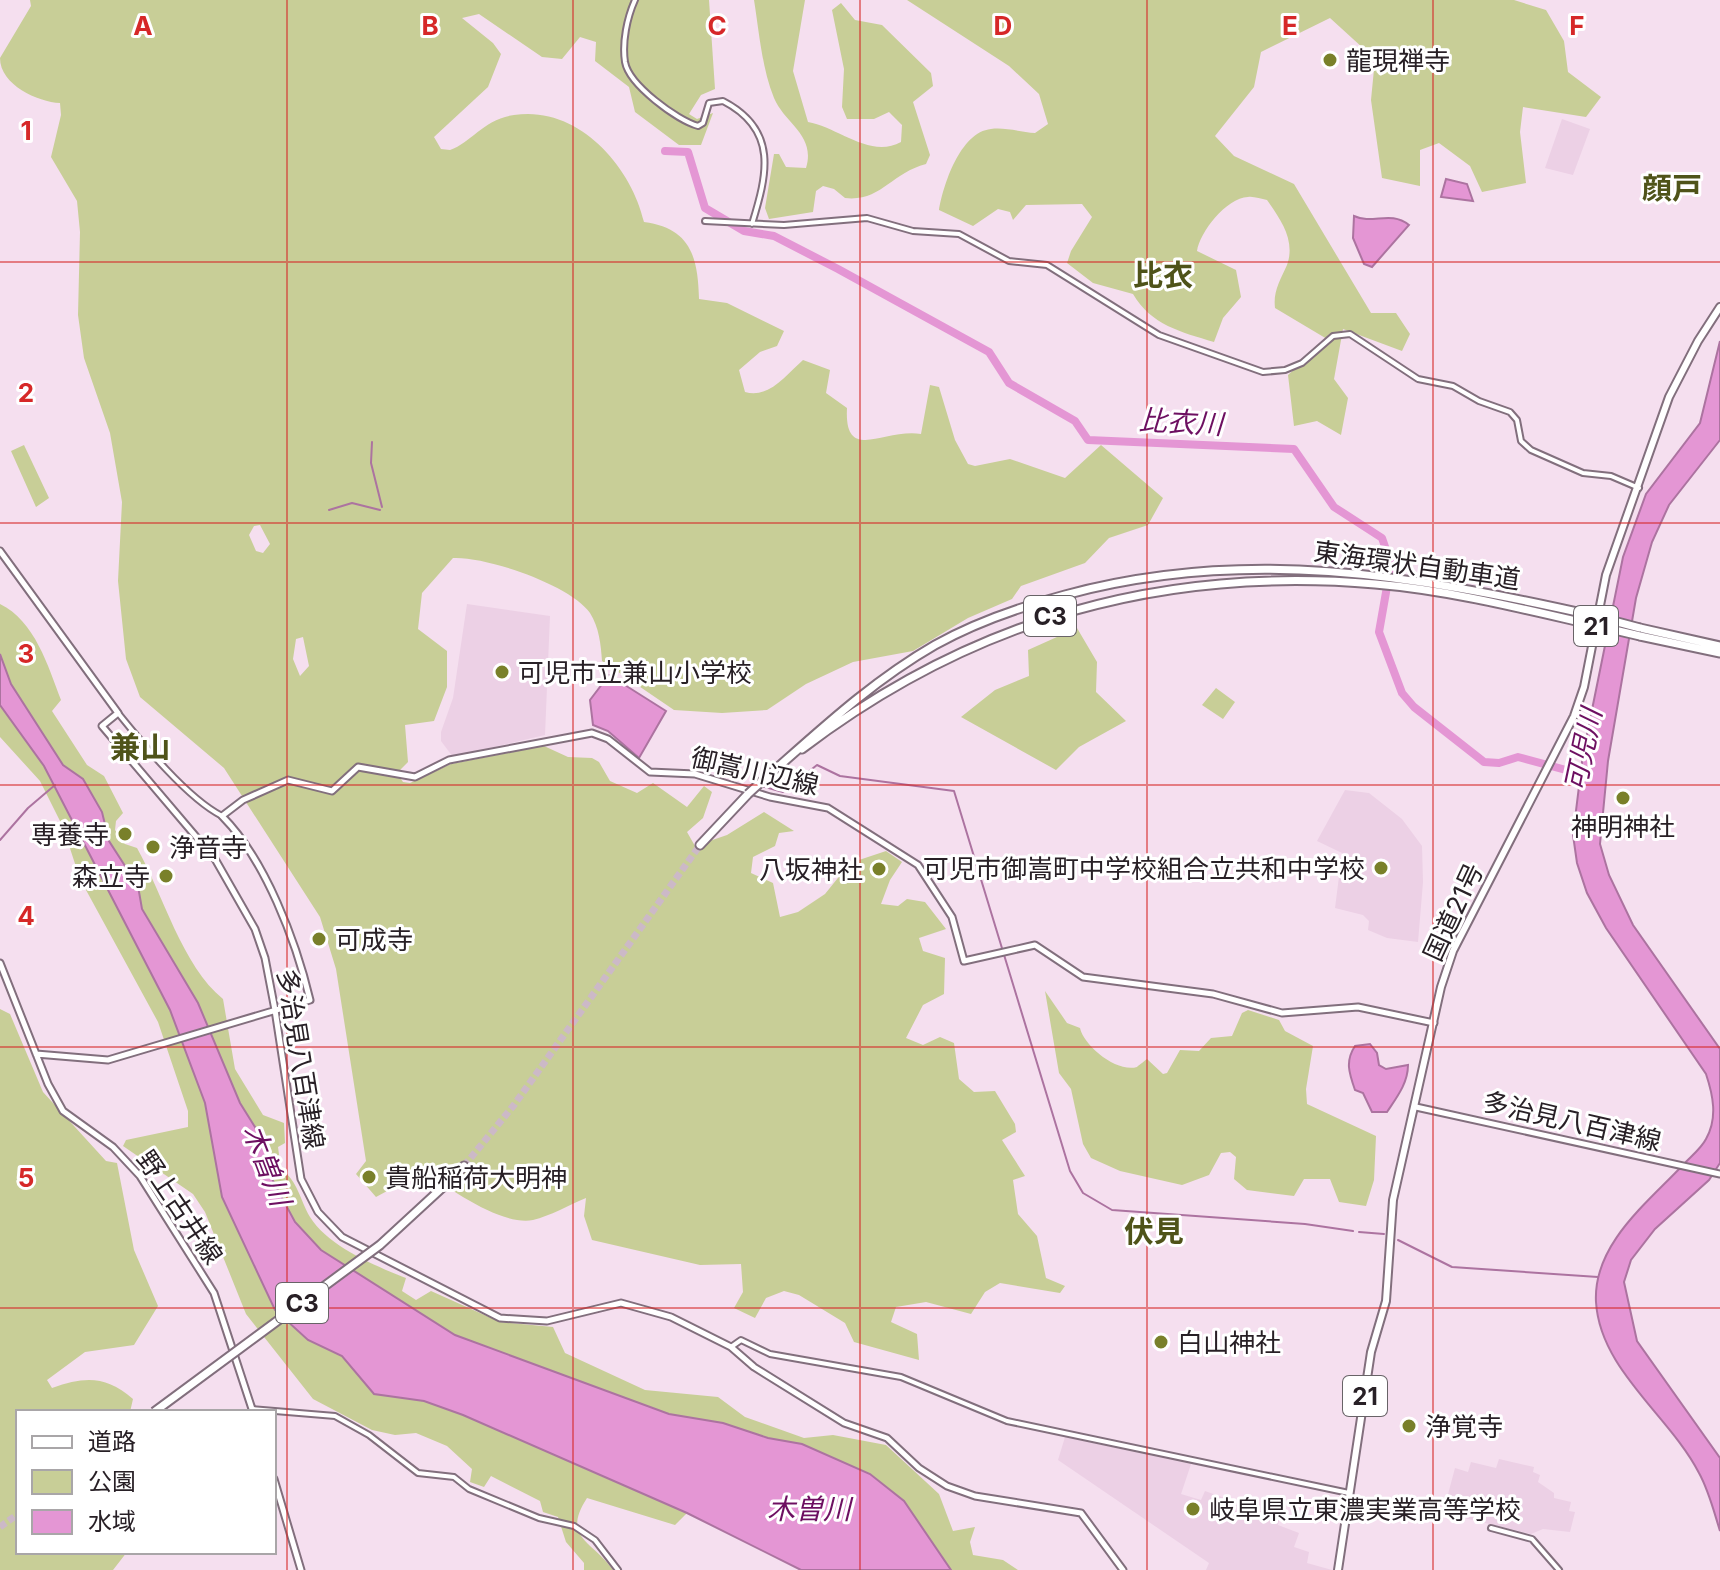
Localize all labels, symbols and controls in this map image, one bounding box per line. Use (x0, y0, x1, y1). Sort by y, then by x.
text: A (133, 10, 153, 41)
text: B (421, 10, 439, 41)
text: C (707, 10, 727, 41)
text: D (994, 10, 1012, 41)
text: E (1282, 10, 1298, 41)
text: F (1569, 10, 1585, 41)
place label: 龍現禅寺 (1346, 45, 1450, 76)
marker: 龍現禅寺 (1321, 51, 1339, 69)
text: 1 (20, 115, 32, 146)
district label: 顔戸 (1642, 170, 1702, 206)
district label: 比衣 (1133, 257, 1193, 293)
text: 2 (18, 377, 34, 408)
water label: 比衣川 (1138, 403, 1227, 441)
street label: 東海環状自動車道 (1312, 535, 1522, 595)
road number: C3 (1024, 596, 1076, 636)
road number: 21 (1574, 606, 1618, 646)
text: 3 (18, 638, 34, 669)
place label: 可児市立兼山小学校 (518, 657, 752, 688)
marker: 可児市立兼山小学校 (493, 663, 511, 681)
water label: 可児川 (1558, 702, 1609, 795)
district label: 兼山 (110, 729, 170, 765)
street label: 御嵩川辺線 (688, 741, 822, 801)
marker: 神明神社 (1614, 789, 1632, 807)
place label: 神明神社 (1571, 811, 1675, 842)
place label: 専養寺 (31, 819, 109, 850)
marker: 専養寺 (116, 825, 134, 843)
place label: 浄音寺 (169, 832, 247, 863)
marker: 浄音寺 (144, 838, 162, 856)
place label: 可児市御嵩町中学校組合立共和中学校 (923, 853, 1365, 884)
place label: 八坂神社 (759, 854, 863, 885)
street label: 国道21号 (1417, 858, 1489, 966)
marker: 可児市御嵩町中学校組合立共和中学校 (1372, 859, 1390, 877)
marker: 八坂神社 (870, 860, 888, 878)
place label: 森立寺 (72, 861, 150, 892)
marker: 森立寺 (157, 867, 175, 885)
text: 4 (17, 900, 35, 931)
place label: 可成寺 (335, 924, 413, 955)
marker: 可成寺 (310, 930, 328, 948)
street label: 多治見八百津線 (271, 967, 331, 1151)
street label: 多治見八百津線 (1480, 1085, 1664, 1157)
water label: 木曽川 (236, 1120, 299, 1213)
street label: 野上古井線 (131, 1144, 229, 1270)
text: 5 (18, 1162, 34, 1193)
place label: 貴船稲荷大明神 (385, 1162, 567, 1193)
marker: 貴船稲荷大明神 (360, 1168, 378, 1186)
district label: 伏見 (1124, 1213, 1184, 1249)
road number: C3 (276, 1283, 328, 1323)
place label: 白山神社 (1177, 1327, 1281, 1358)
marker: 白山神社 (1152, 1333, 1170, 1351)
road number: 21 (1343, 1376, 1387, 1416)
legend (16, 1410, 276, 1554)
place label: 浄覚寺 (1425, 1411, 1503, 1442)
marker: 浄覚寺 (1400, 1417, 1418, 1435)
text: 道路 (88, 1427, 136, 1456)
text: 公園 (88, 1467, 136, 1496)
water label: 木曽川 (767, 1492, 854, 1526)
place label: 岐阜県立東濃実業高等学校 (1209, 1494, 1521, 1525)
marker: 岐阜県立東濃実業高等学校 (1184, 1500, 1202, 1518)
text: 水域 (88, 1507, 136, 1536)

